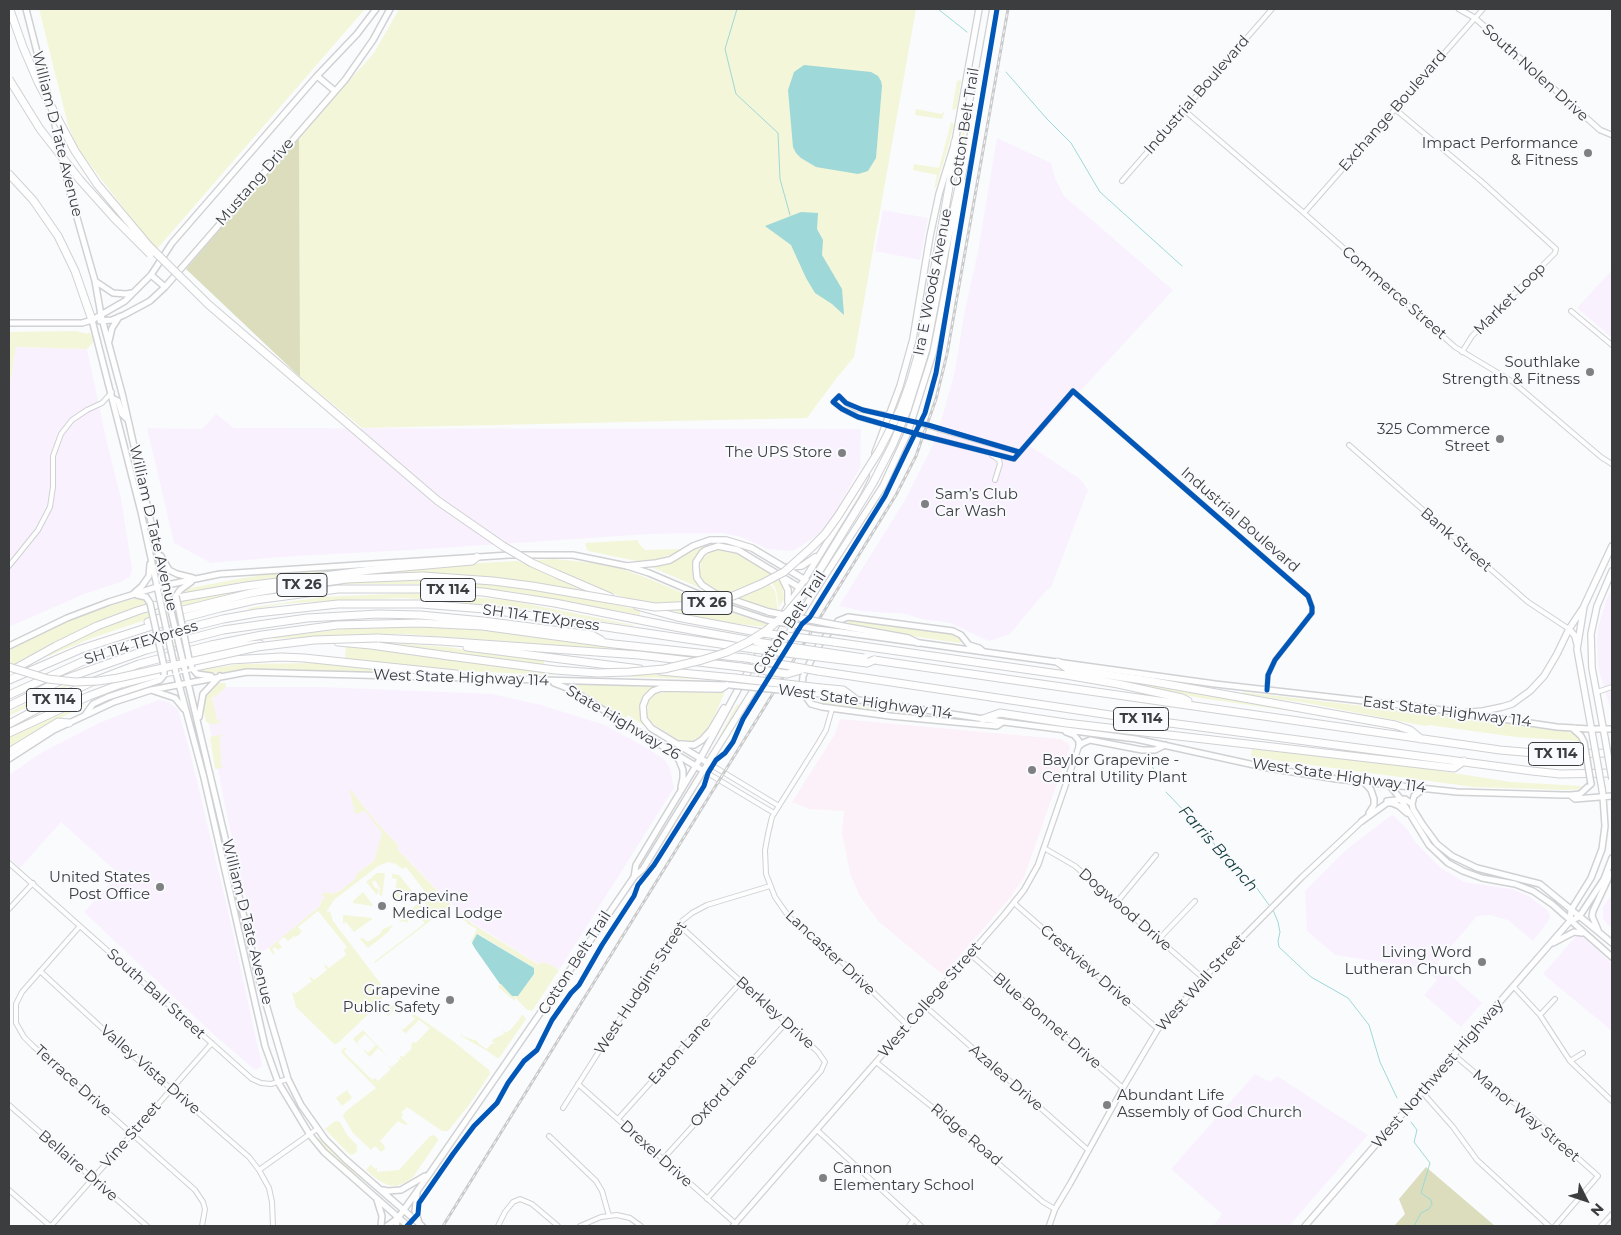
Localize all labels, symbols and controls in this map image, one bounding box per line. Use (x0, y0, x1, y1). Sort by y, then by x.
street label: South Nolen Drive (1478, 21, 1592, 125)
street label: Industrial Boulevard (1141, 32, 1253, 158)
street label: Exchange Boulevard (1335, 47, 1451, 175)
street label: William D Tate Avenue (28, 49, 86, 219)
street label: Cotton Belt Trail (947, 66, 983, 188)
street label: Mustang Drive (212, 135, 298, 229)
place label: Impact Performance & Fitness (1422, 135, 1578, 170)
marker: Impact Performance & Fitness (1582, 147, 1594, 159)
street label: Ira E Woods Avenue (910, 207, 956, 357)
street label: Commerce Street (1338, 243, 1450, 343)
street label: Market Loop (1470, 259, 1550, 339)
place label: Southlake Strength & Fitness (1442, 354, 1580, 389)
marker: Southlake Strength & Fitness (1584, 366, 1596, 378)
place label: 325 Commerce Street (1377, 421, 1490, 456)
marker: 325 Commerce Street (1494, 433, 1506, 445)
street label: William D Tate Avenue (125, 443, 181, 613)
place label: The UPS Store (725, 444, 832, 462)
marker: The UPS Store (836, 447, 848, 459)
street label: Industrial Boulevard (1177, 464, 1303, 576)
place label: Sam’s Club Car Wash (935, 486, 1018, 521)
marker: Sam’s Club Car Wash (919, 498, 931, 510)
street label: Bank Street (1417, 504, 1495, 576)
street label: Cotton Belt Trail (750, 568, 830, 678)
road number: TX 26 (277, 574, 327, 596)
road number: TX 114 (420, 578, 476, 602)
road number: TX 26 (682, 592, 732, 614)
street label: SH 114 TEXpress (481, 601, 601, 635)
street label: SH 114 TEXpress (82, 617, 200, 669)
street label: West State Highway 114 (373, 666, 549, 690)
street label: West State Highway 114 (777, 681, 953, 723)
street label: State Highway 26 (563, 682, 683, 764)
road number: TX 114 (27, 688, 82, 712)
street label: East State Highway 114 (1362, 693, 1532, 731)
road number: TX 114 (1114, 708, 1168, 731)
road number: TX 114 (1528, 742, 1584, 766)
place label: Baylor Grapevine - Central Utility Plant (1042, 752, 1187, 787)
street label: West State Highway 114 (1251, 755, 1427, 797)
marker: Baylor Grapevine - Central Utility Plant (1026, 764, 1038, 776)
water label: Farris Branch (1174, 802, 1262, 896)
street label: William D Tate Avenue (218, 837, 276, 1007)
street label: Dogwood Drive (1075, 865, 1175, 955)
place label: United States Post Office (49, 869, 150, 904)
marker: United States Post Office (154, 881, 166, 893)
place label: Grapevine Medical Lodge (392, 888, 502, 923)
marker: Grapevine Medical Lodge (376, 900, 388, 912)
street label: Lancaster Drive (781, 907, 879, 999)
street label: Cotton Belt Trail (535, 908, 615, 1018)
street label: West Hudgins Street (591, 918, 691, 1058)
street label: Crestview Drive (1036, 921, 1136, 1011)
street label: West Wall Street (1153, 931, 1249, 1035)
street label: West College Street (875, 938, 985, 1062)
place label: Living Word Lutheran Church (1344, 944, 1472, 979)
street label: South Ball Street (103, 945, 209, 1043)
marker: Living Word Lutheran Church (1476, 956, 1488, 968)
street label: Blue Bonnet Drive (989, 969, 1105, 1073)
street label: Berkley Drive (732, 973, 818, 1053)
place label: Grapevine Public Safety (343, 982, 440, 1017)
marker: Grapevine Public Safety (444, 994, 456, 1006)
street label: West Northwest Highway (1368, 996, 1508, 1152)
street label: Eaton Lane (645, 1013, 715, 1089)
street label: Valley Vista Drive (96, 1022, 204, 1118)
street label: Azalea Drive (965, 1041, 1047, 1115)
street label: Terrace Drive (31, 1042, 115, 1120)
street label: Oxford Lane (687, 1051, 761, 1131)
street label: Manor Way Street (1469, 1066, 1583, 1166)
place label: Abundant Life Assembly of God Church (1117, 1087, 1302, 1122)
street label: Vine Street (97, 1098, 165, 1172)
marker: Abundant Life Assembly of God Church (1101, 1099, 1113, 1111)
street label: Ridge Road (927, 1100, 1005, 1170)
street label: Drexel Drive (616, 1117, 696, 1191)
street label: Bellaire Drive (35, 1127, 121, 1205)
place label: Cannon Elementary School (833, 1160, 974, 1195)
marker: Cannon Elementary School (817, 1172, 829, 1184)
north arrow (1561, 1175, 1611, 1225)
text: N (1587, 1200, 1608, 1220)

